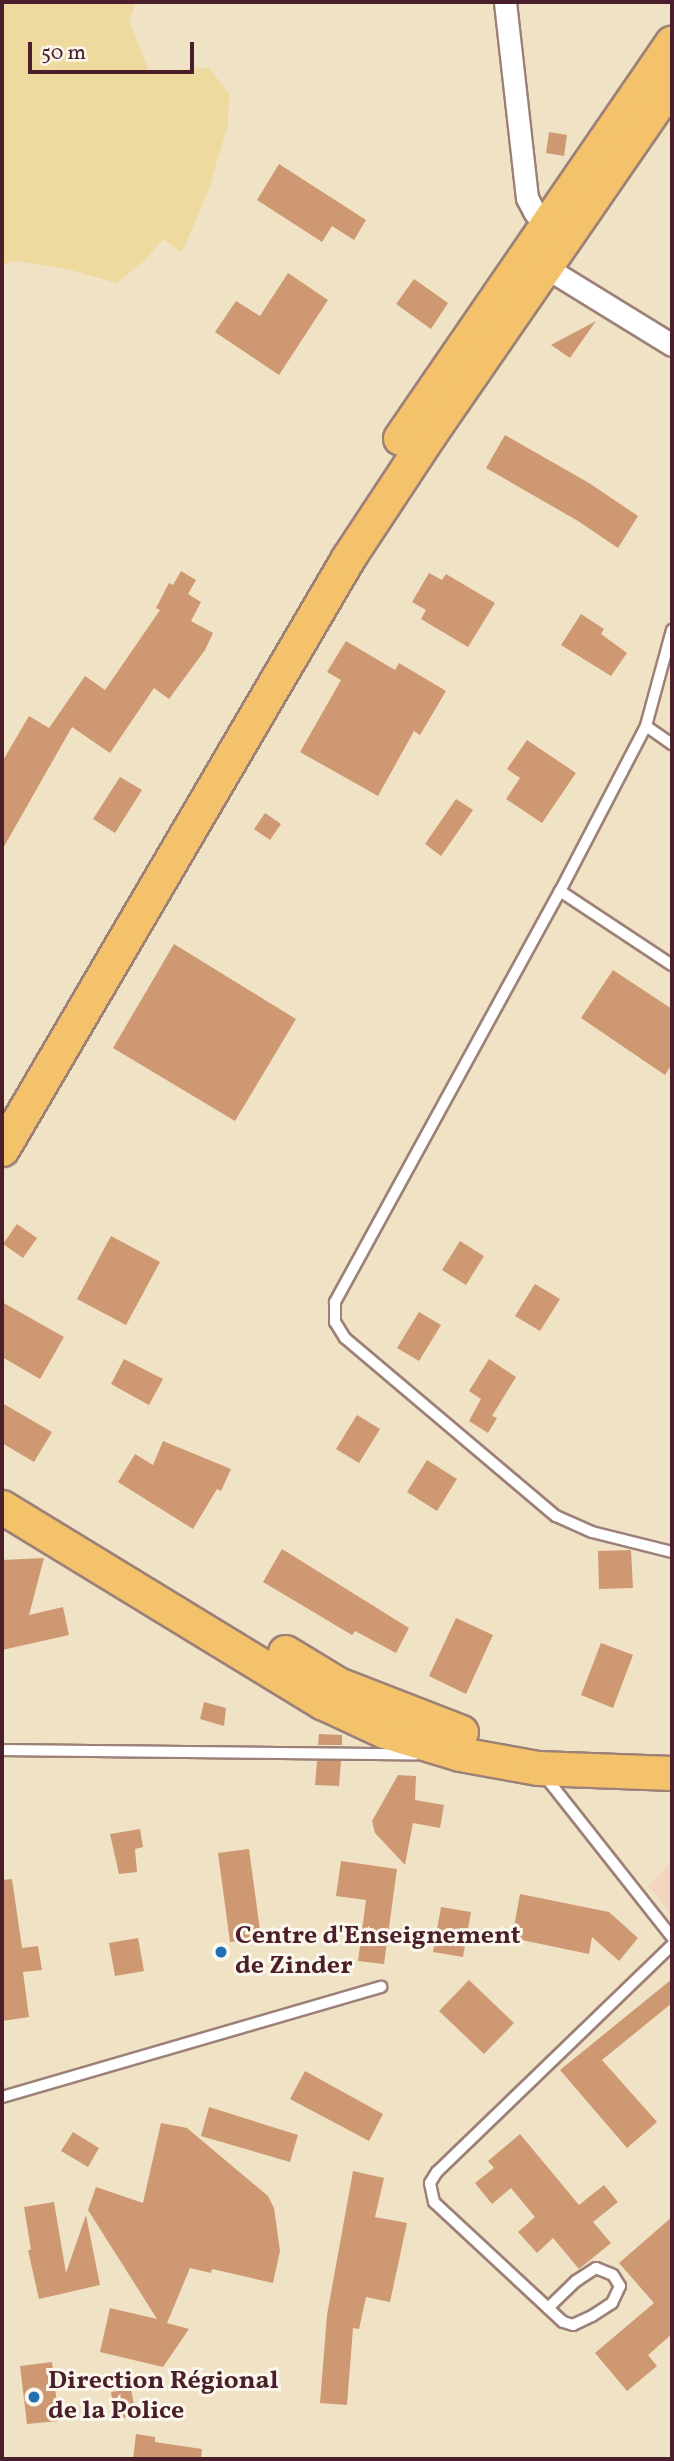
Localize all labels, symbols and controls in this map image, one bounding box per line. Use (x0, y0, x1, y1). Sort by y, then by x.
scale bar (32, 28, 198, 72)
text: 50 m (41, 39, 86, 68)
place label: Centre d'Enseignement de Zinder (235, 1921, 521, 1982)
marker: Centre d'Enseignement de Zinder (213, 1944, 229, 1960)
place label: Direction Régional de la Police (48, 2366, 279, 2428)
marker: Direction Régional de la Police (26, 2389, 42, 2405)

